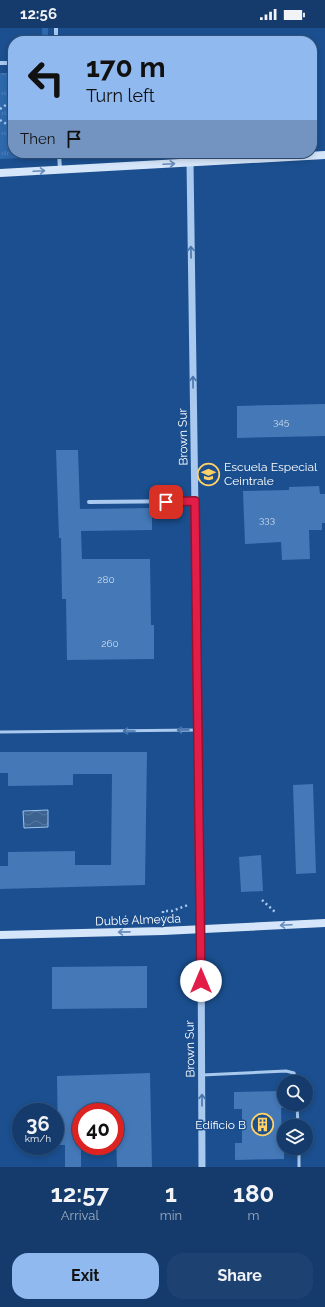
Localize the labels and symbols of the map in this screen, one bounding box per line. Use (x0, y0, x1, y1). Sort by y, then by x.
one-way arrow (162, 160, 175, 167)
one-way arrow (32, 167, 45, 175)
one-way arrow (187, 246, 195, 259)
one-way arrow (189, 376, 197, 389)
street label: Brown Sur (175, 407, 190, 466)
house number: 345 (273, 416, 290, 427)
place label: Escuela Especial Ceintrale (224, 460, 318, 488)
school or university icon: Escuela Especial Ceintrale (196, 461, 222, 487)
pin (149, 485, 183, 519)
house number: 333 (259, 514, 275, 525)
house number: 280 (97, 574, 115, 585)
house number: 260 (101, 638, 119, 649)
one-way arrow (177, 726, 190, 734)
one-way arrow (123, 727, 136, 735)
street label: Dublé Almeyda (95, 912, 181, 928)
one-way arrow (280, 921, 293, 929)
one-way arrow (118, 928, 131, 936)
position arrow (180, 960, 222, 1002)
street label: Brown Sur (182, 1019, 197, 1078)
one-way arrow (198, 1094, 206, 1107)
speed limit sign: 40 (72, 1103, 124, 1155)
building icon: Edificio B (249, 1112, 275, 1138)
place label: Edificio B (195, 1118, 246, 1132)

